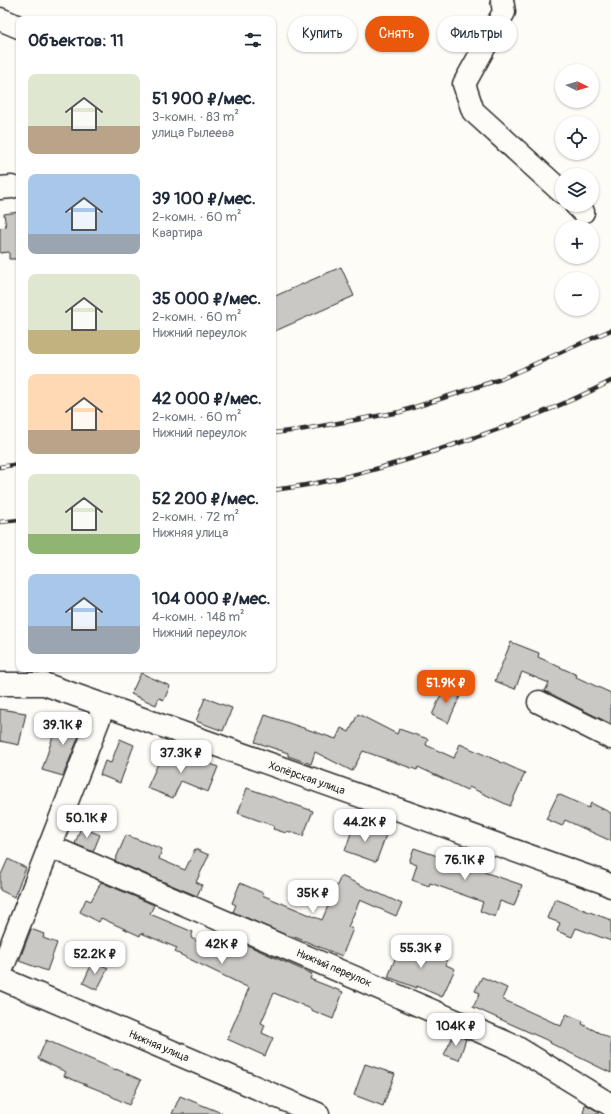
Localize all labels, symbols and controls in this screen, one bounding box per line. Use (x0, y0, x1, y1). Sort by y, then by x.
chip: Купить (288, 16, 357, 52)
chip: Снять (365, 16, 429, 52)
chip: Фильтры (437, 16, 517, 52)
icon: filters (242, 29, 264, 51)
text: Объектов: 11 (28, 30, 124, 51)
north arrow (555, 64, 599, 108)
map controls (555, 64, 599, 316)
text: 51 900 ₽/мес. (152, 88, 255, 109)
icon: home (60, 90, 108, 138)
text: 3-комн. · 83 m² (152, 109, 239, 125)
button: locate (555, 116, 599, 160)
text: улица Рылеева (152, 125, 234, 141)
button: layers (555, 168, 599, 212)
text: 39 100 ₽/мес. (152, 188, 256, 209)
icon: home (60, 190, 108, 238)
text: 2-комн. · 60 m² (152, 209, 242, 225)
button: + (555, 220, 599, 264)
text: Квартира (152, 225, 203, 241)
button: − (555, 272, 599, 316)
text: 35 000 ₽/мес. (152, 288, 261, 309)
icon: home (60, 290, 108, 338)
text: 2-комн. · 60 m² (152, 309, 242, 325)
text: Нижний переулок (152, 325, 247, 341)
text: 42 000 ₽/мес. (152, 388, 262, 409)
icon: home (60, 390, 108, 438)
text: 2-комн. · 60 m² (152, 409, 242, 425)
text: Нижний переулок (152, 425, 247, 441)
text: 52 200 ₽/мес. (152, 488, 259, 509)
icon: home (60, 490, 108, 538)
text: 2-комн. · 72 m² (152, 509, 239, 525)
text: Нижняя улица (152, 525, 228, 541)
text: 104 000 ₽/мес. (152, 588, 271, 609)
icon: home (60, 590, 108, 638)
text: 4-комн. · 148 m² (152, 609, 245, 625)
text: Нижний переулок (152, 625, 247, 641)
pin: 51.9K ₽ (409, 670, 483, 704)
text: 51.9K ₽ (426, 675, 466, 691)
pin: 39.1K ₽ (26, 712, 100, 746)
text: 39.1K ₽ (43, 717, 83, 733)
pin: 37.3K ₽ (144, 740, 218, 774)
text: 37.3K ₽ (160, 745, 202, 761)
street label: Хопёрская улица (267, 759, 347, 797)
pin: 50.1K ₽ (50, 805, 124, 839)
pin: 44.2K ₽ (328, 809, 402, 843)
text: 50.1K ₽ (66, 810, 108, 826)
text: 44.2K ₽ (343, 814, 387, 830)
pin: 76.1K ₽ (428, 847, 502, 881)
text: 76.1K ₽ (445, 852, 485, 868)
pin: 35K ₽ (285, 880, 341, 914)
text: 35K ₽ (297, 885, 329, 901)
pin: 42K ₽ (194, 931, 250, 965)
pin: 55.3K ₽ (384, 935, 458, 969)
text: 42K ₽ (205, 936, 239, 952)
text: 55.3K ₽ (400, 940, 442, 956)
pin: 52.2K ₽ (58, 941, 132, 975)
text: 52.2K ₽ (74, 946, 116, 962)
street label: Нижний переулок (294, 946, 374, 990)
pin: 104K ₽ (423, 1013, 489, 1047)
text: 104K ₽ (436, 1018, 476, 1034)
street label: Нижняя улица (127, 1027, 191, 1065)

